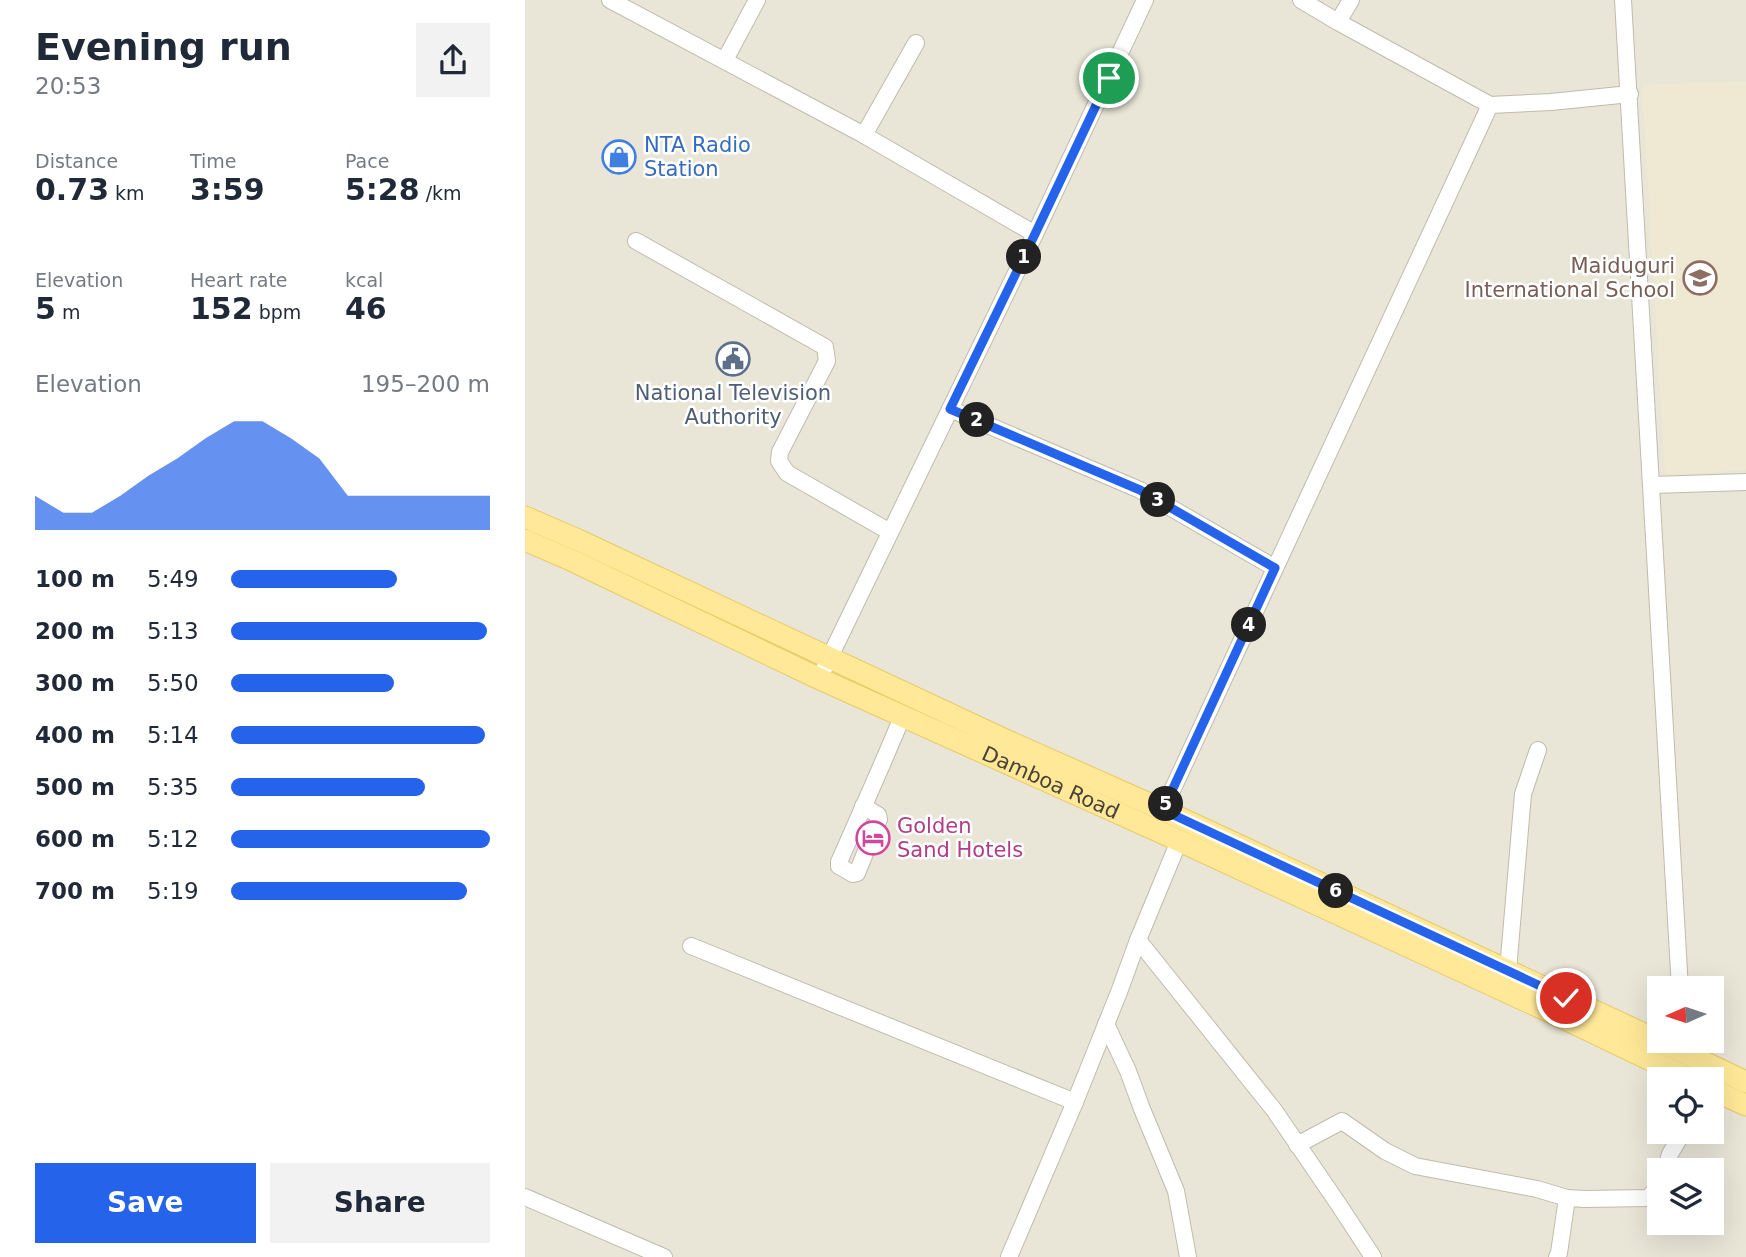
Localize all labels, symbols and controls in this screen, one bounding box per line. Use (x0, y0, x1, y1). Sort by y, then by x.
button: share (416, 23, 490, 97)
text: Evening run (35, 25, 292, 69)
pin (1079, 48, 1139, 108)
icon: arrive (1090, 59, 1128, 97)
text: 20:53 (35, 73, 101, 99)
place label: NTA Radio Station (644, 133, 751, 181)
shop icon: NTA Radio Station (600, 138, 638, 176)
text: Distance (35, 150, 118, 172)
text: Time (190, 150, 237, 172)
text: Pace (345, 150, 389, 172)
text: 0.73 (35, 172, 109, 207)
text: 3:59 (190, 172, 265, 207)
text: 5:28 (345, 172, 420, 207)
text: km (109, 182, 145, 204)
text: /km (420, 182, 462, 204)
pin: 1 (1007, 240, 1041, 274)
text: 1 (1017, 245, 1030, 267)
place label: Maiduguri International School (1465, 254, 1675, 302)
school or university icon: Maiduguri International School (1681, 259, 1719, 297)
text: Elevation (35, 269, 123, 291)
text: Heart rate (190, 269, 288, 291)
text: kcal (345, 269, 383, 291)
text: 5 (35, 291, 56, 326)
text: 152 (190, 291, 253, 326)
text: 46 (345, 291, 387, 326)
text: m (56, 301, 80, 323)
text: bpm (253, 301, 301, 323)
public building icon: National Television Authority (714, 340, 752, 378)
text: Elevation (35, 371, 142, 397)
text: 195–200 m (361, 371, 490, 397)
place label: National Television Authority (635, 381, 831, 429)
pin: 2 (959, 402, 995, 438)
text: 2 (970, 408, 983, 430)
pin: 3 (1141, 482, 1175, 518)
text: 3 (1151, 488, 1164, 510)
text: 100 m (35, 566, 115, 592)
text: 5:49 (147, 566, 199, 592)
pin: 4 (1231, 608, 1267, 642)
text: 4 (1242, 613, 1255, 635)
text: 200 m (35, 618, 115, 644)
text: 5:13 (147, 618, 199, 644)
text: 300 m (35, 670, 115, 696)
text: 5:50 (147, 670, 199, 696)
text: 400 m (35, 722, 115, 748)
text: 5:14 (147, 722, 199, 748)
street label: Damboa Road (978, 741, 1123, 824)
text: 500 m (35, 774, 115, 800)
text: 5:35 (147, 774, 199, 800)
pin: 5 (1149, 786, 1183, 822)
text: 5 (1159, 792, 1172, 814)
place label: Golden Sand Hotels (897, 814, 1023, 862)
hotel icon: Golden Sand Hotels (854, 819, 892, 857)
text: 600 m (35, 826, 115, 852)
text: 5:12 (147, 826, 199, 852)
pin: 6 (1319, 874, 1353, 908)
text: 700 m (35, 878, 115, 904)
text: 5:19 (147, 878, 199, 904)
text: 6 (1329, 879, 1342, 901)
pin (1536, 968, 1596, 1028)
north arrow (1647, 976, 1724, 1054)
map controls (1647, 976, 1724, 1235)
icon: check (1547, 979, 1585, 1017)
button: locate (1647, 1067, 1724, 1144)
button: layers (1647, 1158, 1724, 1235)
button: Save (35, 1163, 256, 1243)
button: Share (270, 1163, 490, 1243)

